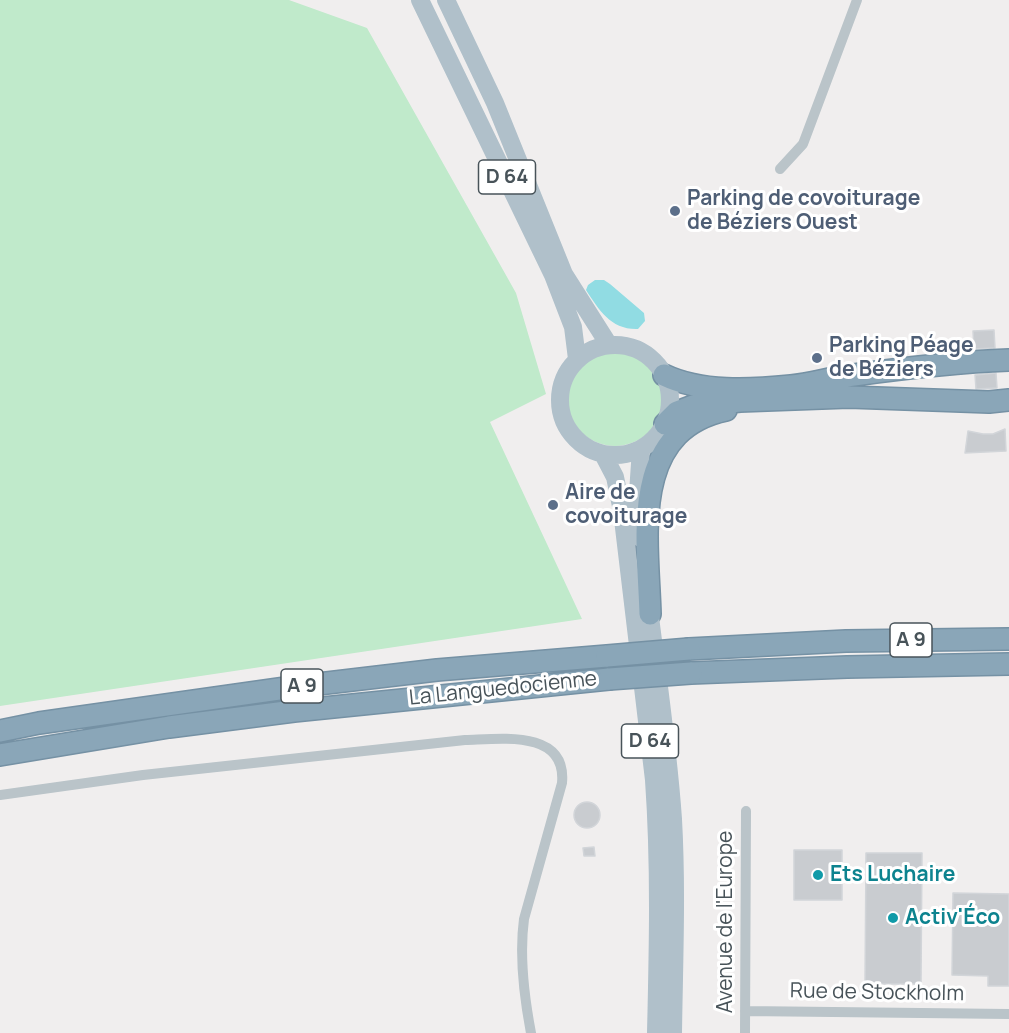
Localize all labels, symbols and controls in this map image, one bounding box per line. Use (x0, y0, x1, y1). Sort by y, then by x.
road number: D 64 (478, 160, 536, 194)
place label: Parking de covoiturage de Béziers Ouest (687, 186, 920, 236)
marker: Parking de covoiturage de Béziers Ouest (668, 204, 682, 218)
place label: Parking Péage de Béziers (829, 333, 974, 383)
marker: Parking Péage de Béziers (810, 351, 824, 365)
place label: Aire de covoiturage (565, 480, 687, 530)
marker: Aire de covoiturage (546, 498, 560, 512)
road number: A 9 (890, 623, 932, 657)
street label: La Languedocienne (408, 667, 598, 711)
road number: A 9 (281, 669, 323, 703)
road number: D 64 (622, 724, 678, 758)
street label: Avenue de l'Europe (713, 831, 739, 1013)
place label: Ets Luchaire (830, 862, 955, 888)
marker: Ets Luchaire (811, 868, 825, 882)
place label: Activ'Éco (905, 905, 1000, 931)
marker: Activ'Éco (886, 911, 900, 925)
street label: Rue de Stockholm (790, 979, 964, 1007)

